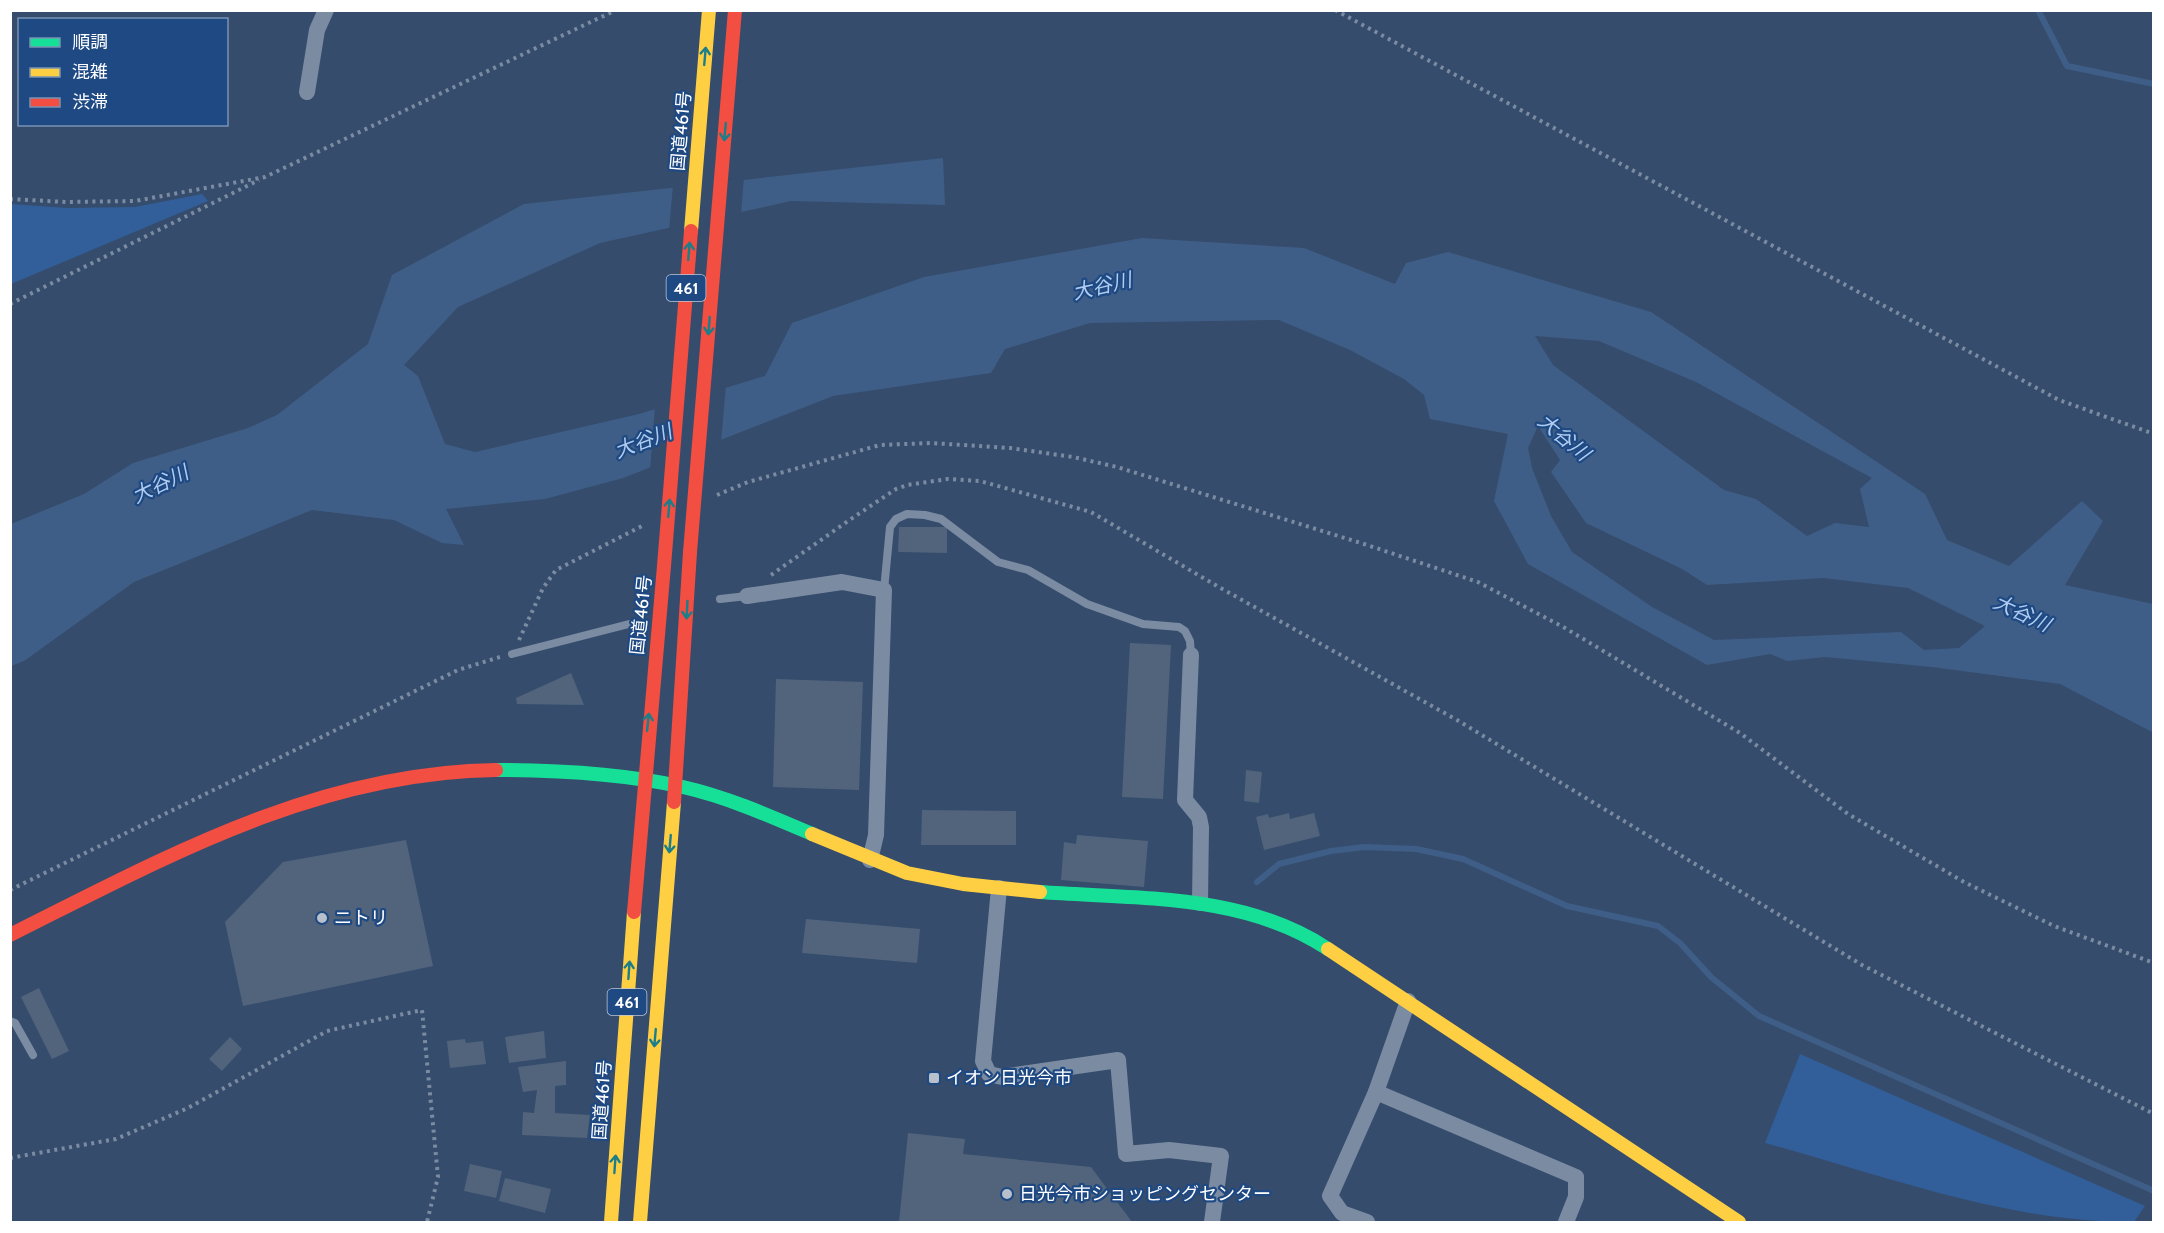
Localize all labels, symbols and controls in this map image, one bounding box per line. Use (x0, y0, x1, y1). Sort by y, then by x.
legend (18, 18, 228, 126)
text: 順調 (72, 31, 108, 53)
one-way arrow (700, 47, 711, 67)
text: 混雑 (72, 61, 108, 83)
street label: 国道461号 (667, 90, 695, 172)
text: 渋滞 (72, 91, 108, 113)
one-way arrow (719, 121, 730, 141)
one-way arrow (684, 241, 695, 261)
water label: 大谷川 (1070, 267, 1136, 304)
road number: 461 (666, 275, 706, 301)
one-way arrow (703, 315, 714, 335)
water label: 大谷川 (1533, 409, 1596, 467)
water label: 大谷川 (611, 418, 677, 463)
water label: 大谷川 (128, 459, 194, 508)
one-way arrow (663, 498, 674, 518)
street label: 国道461号 (626, 574, 656, 656)
water label: 大谷川 (1990, 589, 2056, 637)
one-way arrow (681, 600, 692, 620)
one-way arrow (643, 713, 654, 733)
one-way arrow (664, 833, 675, 853)
place label: ニトリ (334, 907, 388, 929)
marker: ニトリ (315, 911, 329, 925)
one-way arrow (624, 960, 635, 980)
road number: 461 (608, 989, 646, 1015)
one-way arrow (649, 1028, 660, 1047)
street label: 国道461号 (588, 1059, 616, 1141)
place label: イオン日光今市 (946, 1067, 1072, 1089)
marker: イオン日光今市 (927, 1071, 941, 1085)
one-way arrow (610, 1155, 621, 1175)
place label: 日光今市ショッピングセンター (1019, 1183, 1271, 1205)
marker: 日光今市ショッピングセンター (1000, 1187, 1014, 1201)

